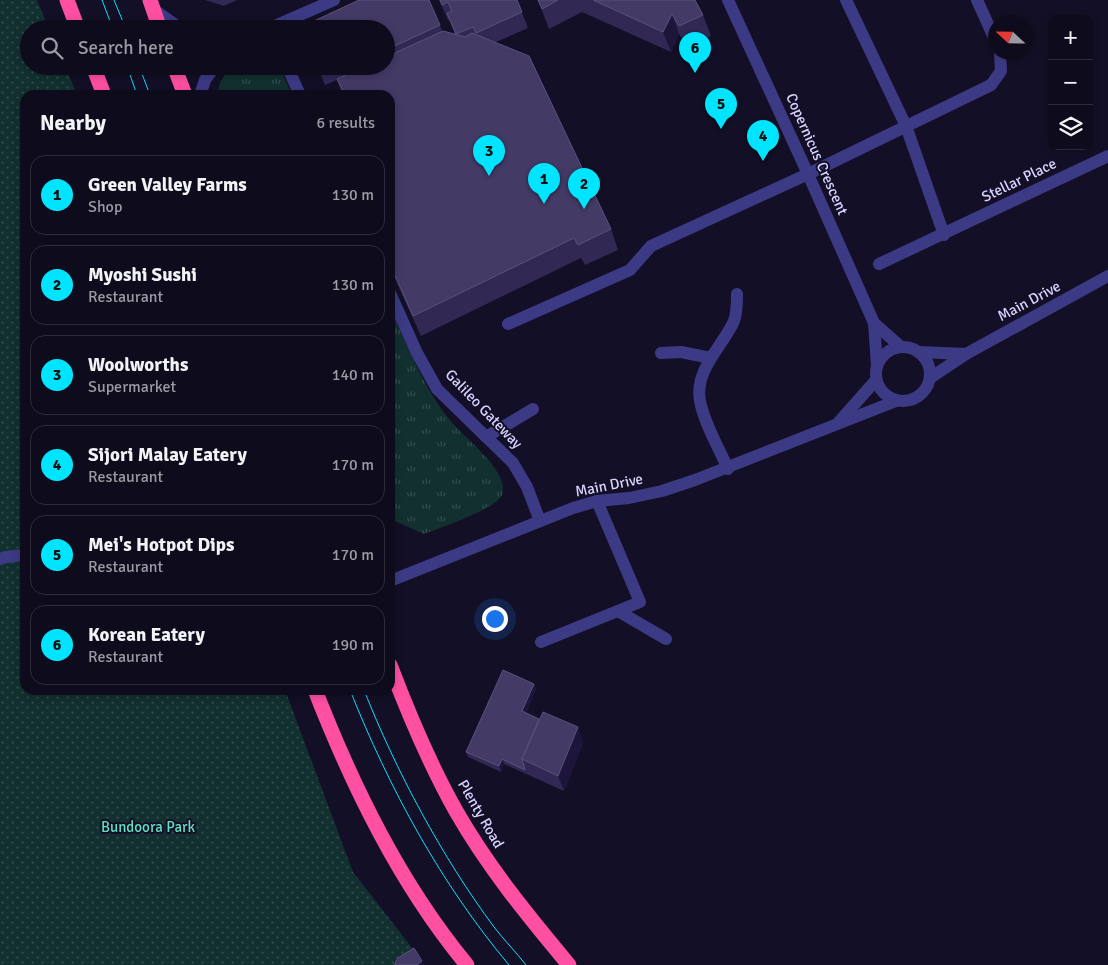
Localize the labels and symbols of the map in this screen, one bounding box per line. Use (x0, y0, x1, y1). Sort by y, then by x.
north arrow (988, 15, 1033, 60)
pin: 6 (679, 32, 711, 73)
pin: 5 (705, 88, 737, 129)
street label: Copernicus Crescent (782, 90, 852, 218)
pin: 4 (747, 120, 779, 161)
pin: 3 (473, 135, 505, 176)
street label: Stellar Place (979, 154, 1059, 206)
pin: 1 (528, 163, 560, 204)
pin: 2 (568, 168, 600, 209)
street label: Main Drive (994, 277, 1064, 325)
street label: Galileo Gateway (442, 366, 526, 452)
street label: Main Drive (573, 470, 645, 500)
your location (482, 606, 508, 632)
street label: Plenty Road (454, 777, 508, 852)
park label: Bundoora Park (101, 818, 196, 836)

